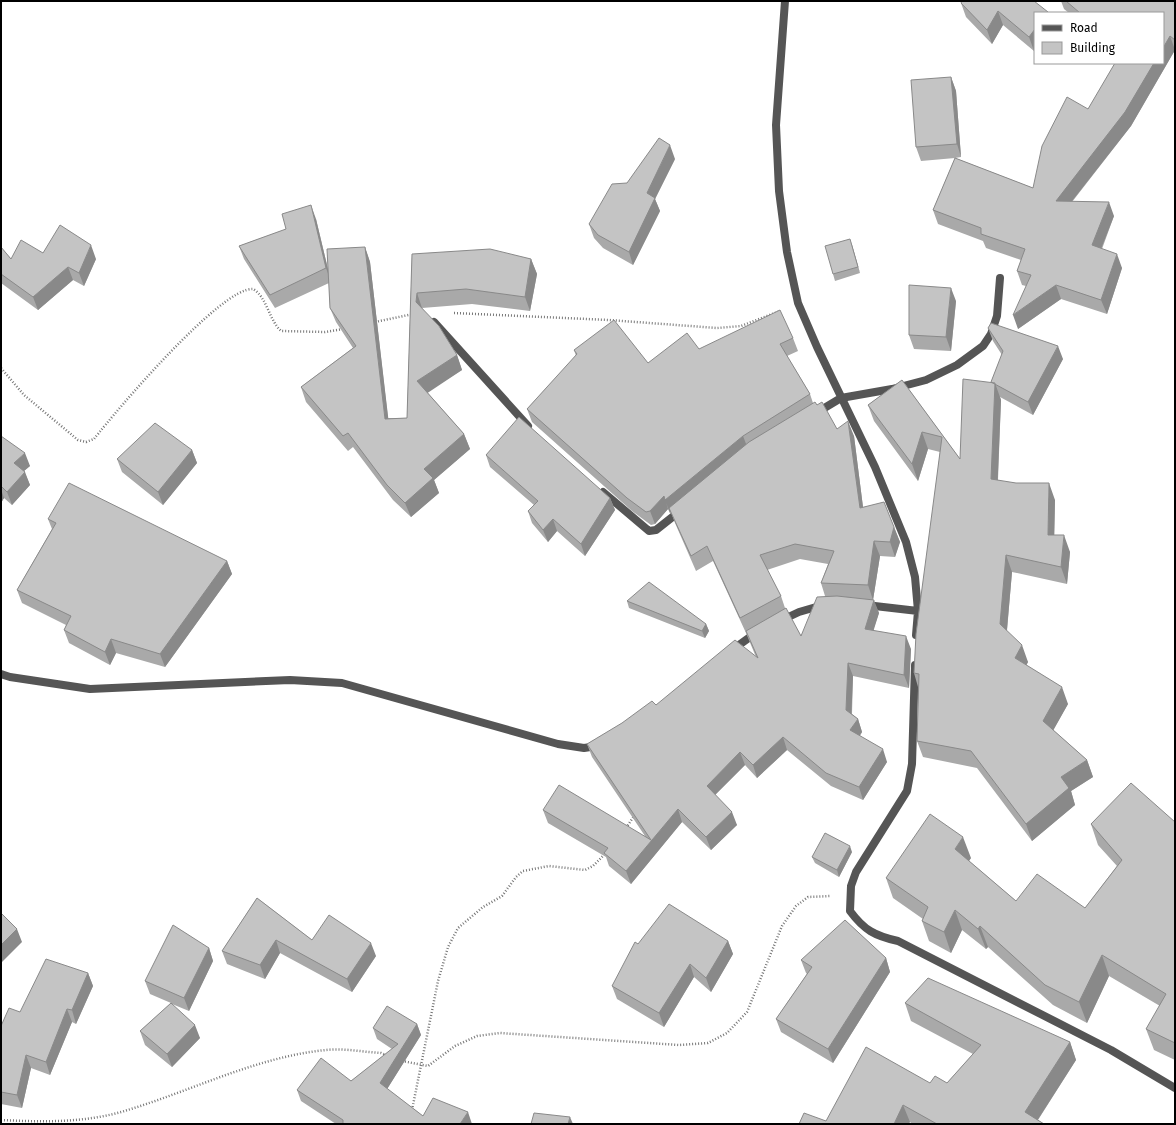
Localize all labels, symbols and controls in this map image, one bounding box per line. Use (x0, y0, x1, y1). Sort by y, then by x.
legend (1034, 12, 1164, 64)
text: Road (1070, 21, 1098, 35)
text: Building (1070, 41, 1116, 55)

